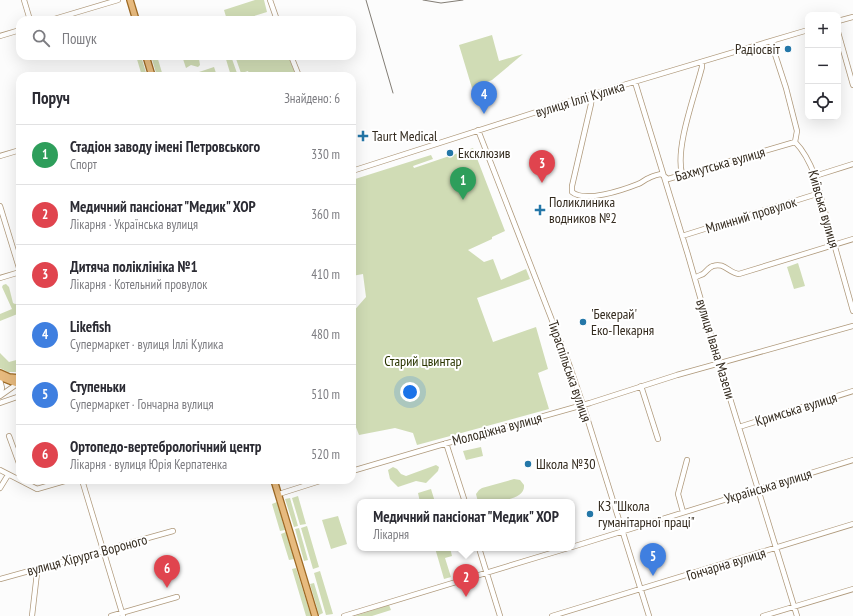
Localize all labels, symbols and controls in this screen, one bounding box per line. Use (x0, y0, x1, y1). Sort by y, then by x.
map controls (805, 12, 841, 120)
button: + (805, 12, 841, 48)
search box (16, 16, 356, 60)
icon: search (30, 27, 52, 49)
text: Пошук (62, 29, 97, 48)
place label: Радіосвіт (735, 40, 781, 58)
marker: Радіосвіт (783, 44, 793, 54)
button: − (805, 48, 841, 84)
street label: вулиця Іллі Кулика (533, 77, 627, 121)
pin: 4 (471, 81, 497, 114)
button: locate (805, 84, 841, 120)
text: Поруч (32, 87, 70, 109)
text: Знайдено: 6 (284, 90, 340, 107)
place label: Taurt Medical (372, 127, 438, 145)
marker: Taurt Medical (357, 130, 369, 142)
text: Стадіон заводу імені Петровського (70, 137, 260, 156)
street label: Бахмутська вулиця (673, 143, 767, 185)
place label: Ексклюзив (458, 144, 511, 162)
text: 1 (42, 146, 48, 163)
text: 330 m (311, 146, 340, 163)
marker: Ексклюзив (445, 148, 455, 158)
pin: 3 (529, 150, 555, 183)
text: Спорт (70, 156, 97, 173)
pin: 1 (450, 167, 476, 200)
street label: Київська вулиця (804, 168, 844, 250)
street label: Млинний провулок (703, 192, 799, 237)
place label: Поликлиника водников №2 (549, 193, 617, 227)
text: Медичний пансіонат "Медик" ХОР (70, 197, 256, 216)
marker: Поликлиника водников №2 (534, 204, 546, 216)
text: 2 (42, 206, 48, 223)
text: 360 m (311, 206, 340, 223)
text: Лікарня · Українська вулиця (70, 216, 198, 233)
text: Дитяча поліклініка №1 (70, 257, 198, 276)
text: 3 (42, 266, 48, 283)
text: 410 m (311, 266, 340, 283)
text: Лікарня · Котельний провулок (70, 276, 207, 293)
street label: вулиця Івана Мазепи (692, 297, 740, 401)
place label: 'Бекерай' Еко-Пекарня (591, 305, 654, 339)
text: Likefish (70, 317, 111, 336)
marker: 'Бекерай' Еко-Пекарня (578, 317, 588, 327)
street label: Тираспільська вулиця (544, 318, 596, 424)
text: 4 (42, 326, 48, 343)
text: 480 m (311, 326, 340, 343)
text: Супермаркет · вулиця Іллі Кулика (70, 336, 223, 353)
park label: Старий цвинтар (384, 352, 462, 370)
text: Ступеньки (70, 377, 126, 396)
your location (400, 382, 420, 402)
text: 5 (42, 386, 48, 403)
text: 510 m (311, 386, 340, 403)
street label: Кримська вулиця (753, 388, 839, 430)
text: Супермаркет · Гончарна вулиця (70, 396, 213, 413)
street label: Молодіжна вулиця (450, 408, 544, 450)
text: Ортопедо-вертебрологічний центр (70, 437, 261, 456)
text: 6 (42, 446, 48, 463)
text: 520 m (311, 446, 340, 463)
place label: Школа №30 (536, 455, 596, 473)
text: Лікарня · вулиця Юрія Керпатенка (70, 456, 227, 473)
marker: Школа №30 (523, 459, 533, 469)
street label: Українська вулиця (722, 464, 814, 508)
place label: КЗ "Школа гуманітарної праці" (598, 497, 695, 531)
popup (357, 499, 575, 551)
text: Медичний пансіонат "Медик" ХОР (373, 507, 559, 526)
marker: КЗ "Школа гуманітарної праці" (585, 509, 595, 519)
text: Лікарня (373, 526, 409, 543)
street label: вулиця Хірурга Вороного (25, 530, 149, 580)
pin: 5 (640, 543, 666, 576)
street label: Гончарна вулиця (684, 543, 768, 585)
pin: 6 (154, 555, 180, 588)
pin: 2 (453, 564, 479, 597)

